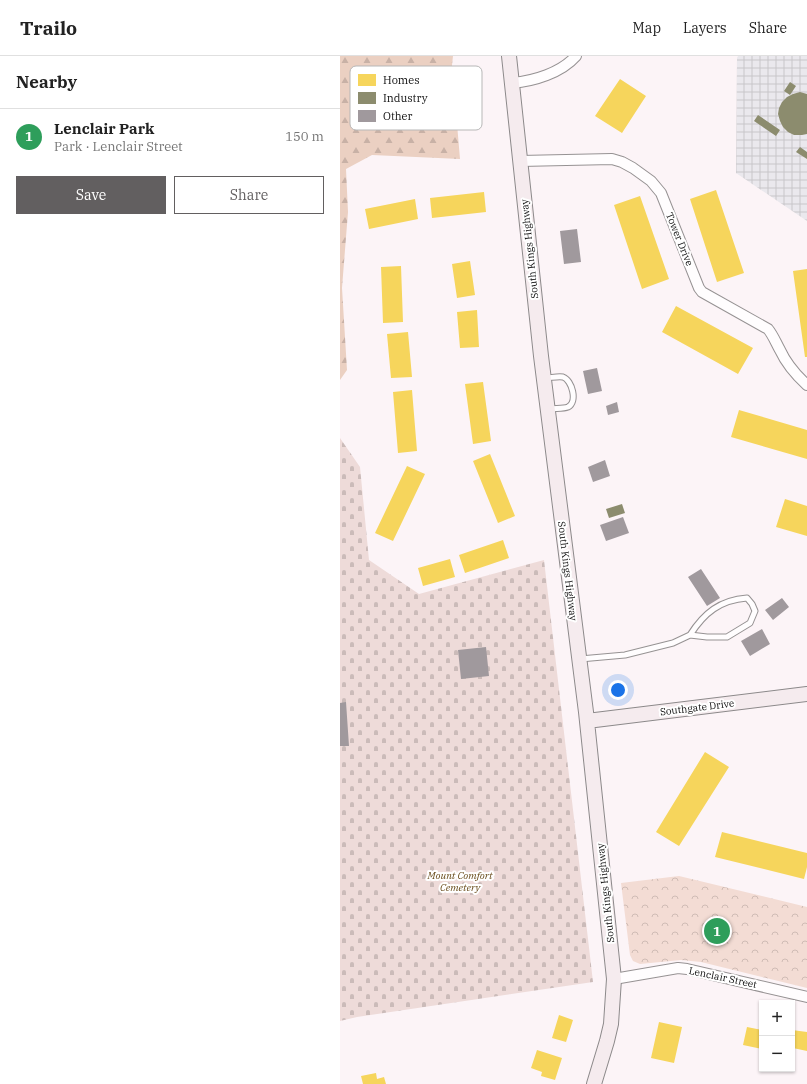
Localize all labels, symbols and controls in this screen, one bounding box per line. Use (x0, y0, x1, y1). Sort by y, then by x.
text: Trailo (20, 16, 77, 40)
text: Map (633, 19, 661, 37)
text: Layers (683, 19, 727, 37)
text: Share (749, 19, 787, 37)
legend (350, 66, 482, 130)
text: Nearby (16, 71, 77, 93)
text: Homes (383, 73, 420, 87)
text: Industry (383, 91, 428, 105)
text: Other (383, 109, 413, 123)
text: Lenclair Park (54, 119, 154, 138)
text: 1 (25, 128, 33, 145)
text: 150 m (285, 128, 324, 145)
text: Park · Lenclair Street (54, 138, 183, 155)
button: Save (16, 176, 166, 214)
button: Share (174, 176, 324, 214)
street label: South Kings Highway (518, 198, 541, 299)
street label: Tower Drive (663, 210, 696, 268)
street label: South Kings Highway (555, 521, 580, 622)
your location (608, 680, 628, 700)
street label: Southgate Drive (659, 696, 735, 718)
street label: South Kings Highway (594, 842, 617, 943)
park label: Mount Comfort Cemetery (427, 869, 493, 894)
pin: 1 (704, 916, 730, 946)
street label: Lenclair Street (688, 964, 759, 991)
map controls (759, 1000, 795, 1072)
button: + (759, 1000, 795, 1036)
button: − (759, 1036, 795, 1072)

